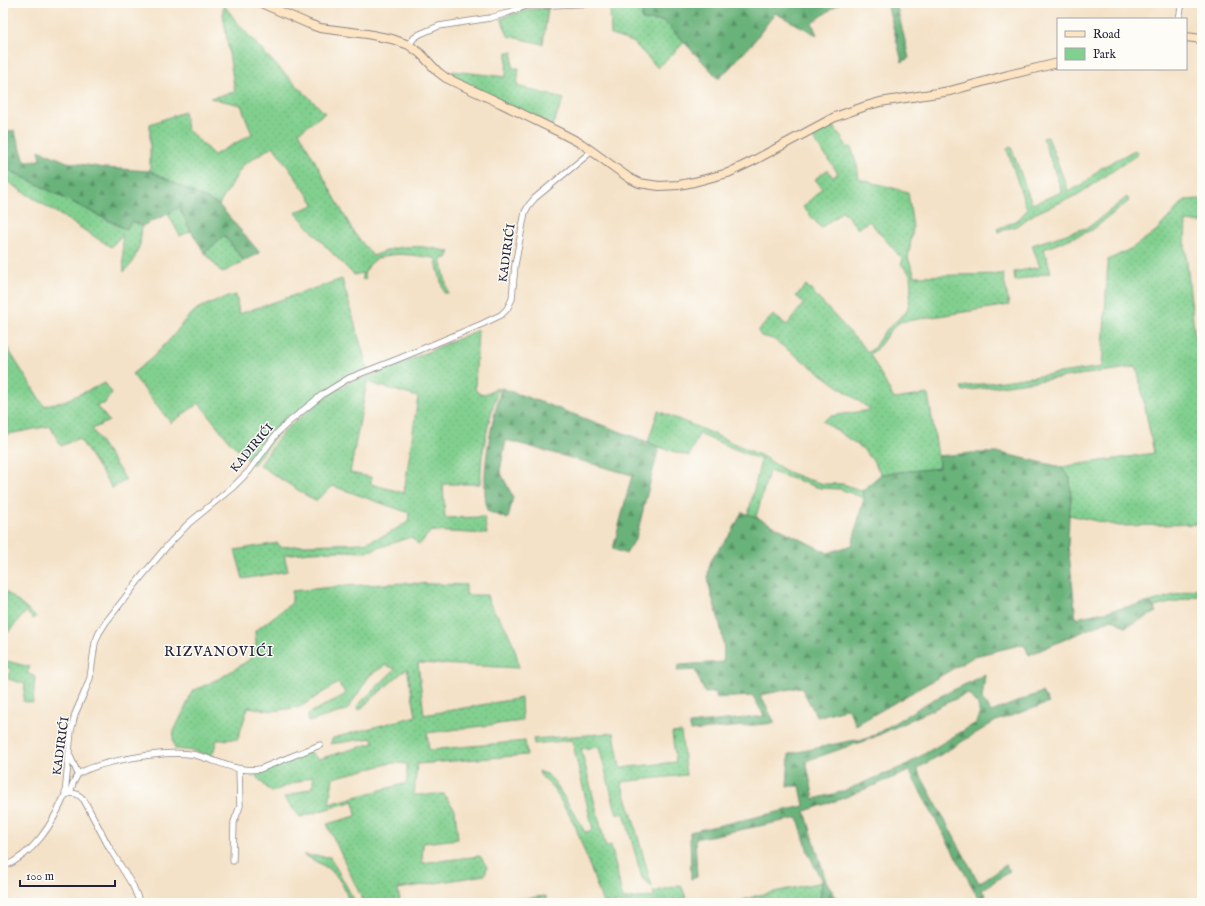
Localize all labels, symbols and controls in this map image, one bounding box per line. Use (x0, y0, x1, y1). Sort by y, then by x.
legend (1057, 18, 1187, 70)
text: Road (1093, 27, 1121, 42)
text: Park (1093, 47, 1116, 62)
street label: KADIRIĆI (494, 222, 519, 283)
street label: KADIRIĆI (226, 420, 277, 476)
district label: RIZVANOVIĆI (164, 642, 274, 661)
street label: KADIRIĆI (48, 715, 73, 776)
scale bar (20, 862, 115, 888)
text: 100 m (26, 869, 54, 884)

